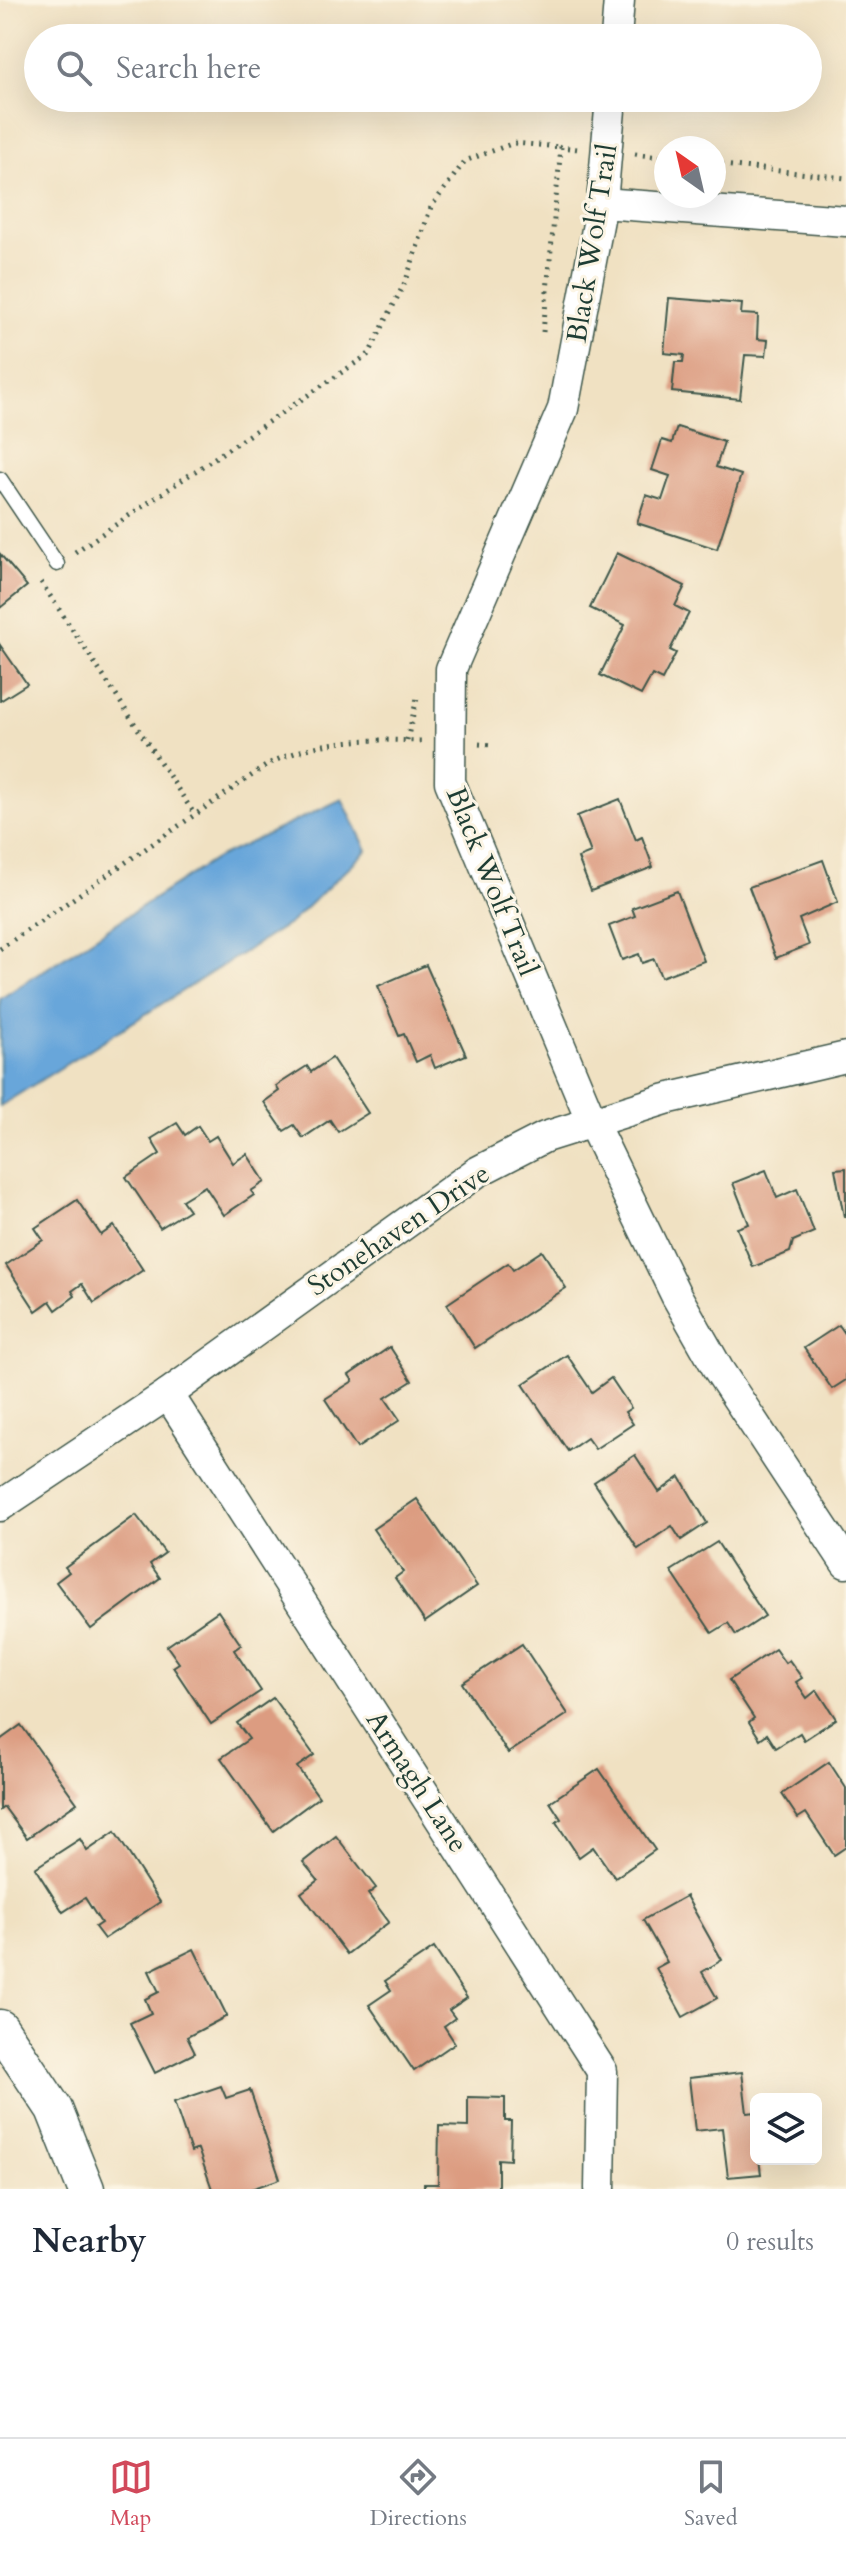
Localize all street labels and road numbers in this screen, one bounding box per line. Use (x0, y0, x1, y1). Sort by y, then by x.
street label: Black Wolf Trail (558, 141, 626, 345)
street label: Black Wolf Trail (437, 781, 547, 981)
street label: Stonehaven Drive (300, 1155, 497, 1305)
street label: Armagh Lane (357, 1703, 477, 1860)

